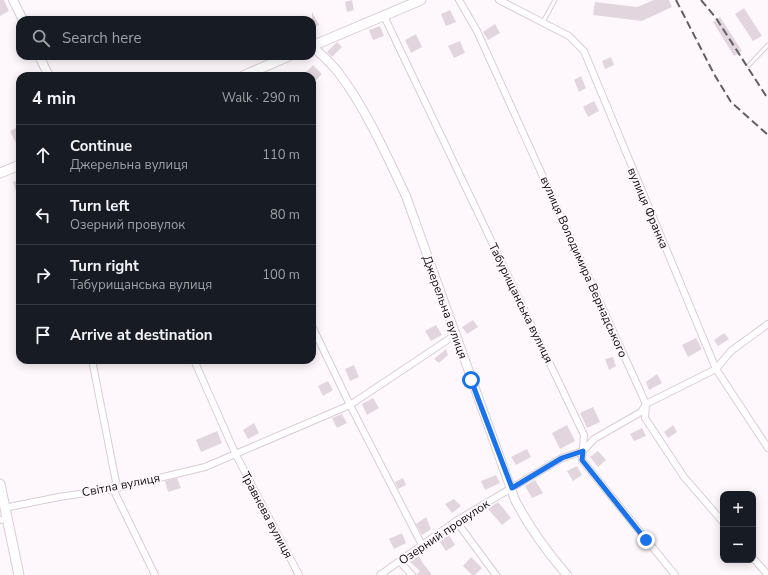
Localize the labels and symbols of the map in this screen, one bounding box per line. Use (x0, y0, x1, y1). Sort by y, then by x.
street label: вулиця Франка (624, 165, 672, 251)
street label: вулиця Володимира Вернадського (537, 174, 631, 360)
street label: Табурищанська вулиця (485, 240, 557, 366)
street label: Джерельна вулиця (419, 253, 471, 361)
route start (462, 371, 480, 389)
street label: Травнева вулиця (237, 469, 297, 561)
street label: Світла вулиця (81, 470, 161, 500)
street label: Озерний провулок (395, 495, 493, 568)
route end (637, 531, 655, 549)

